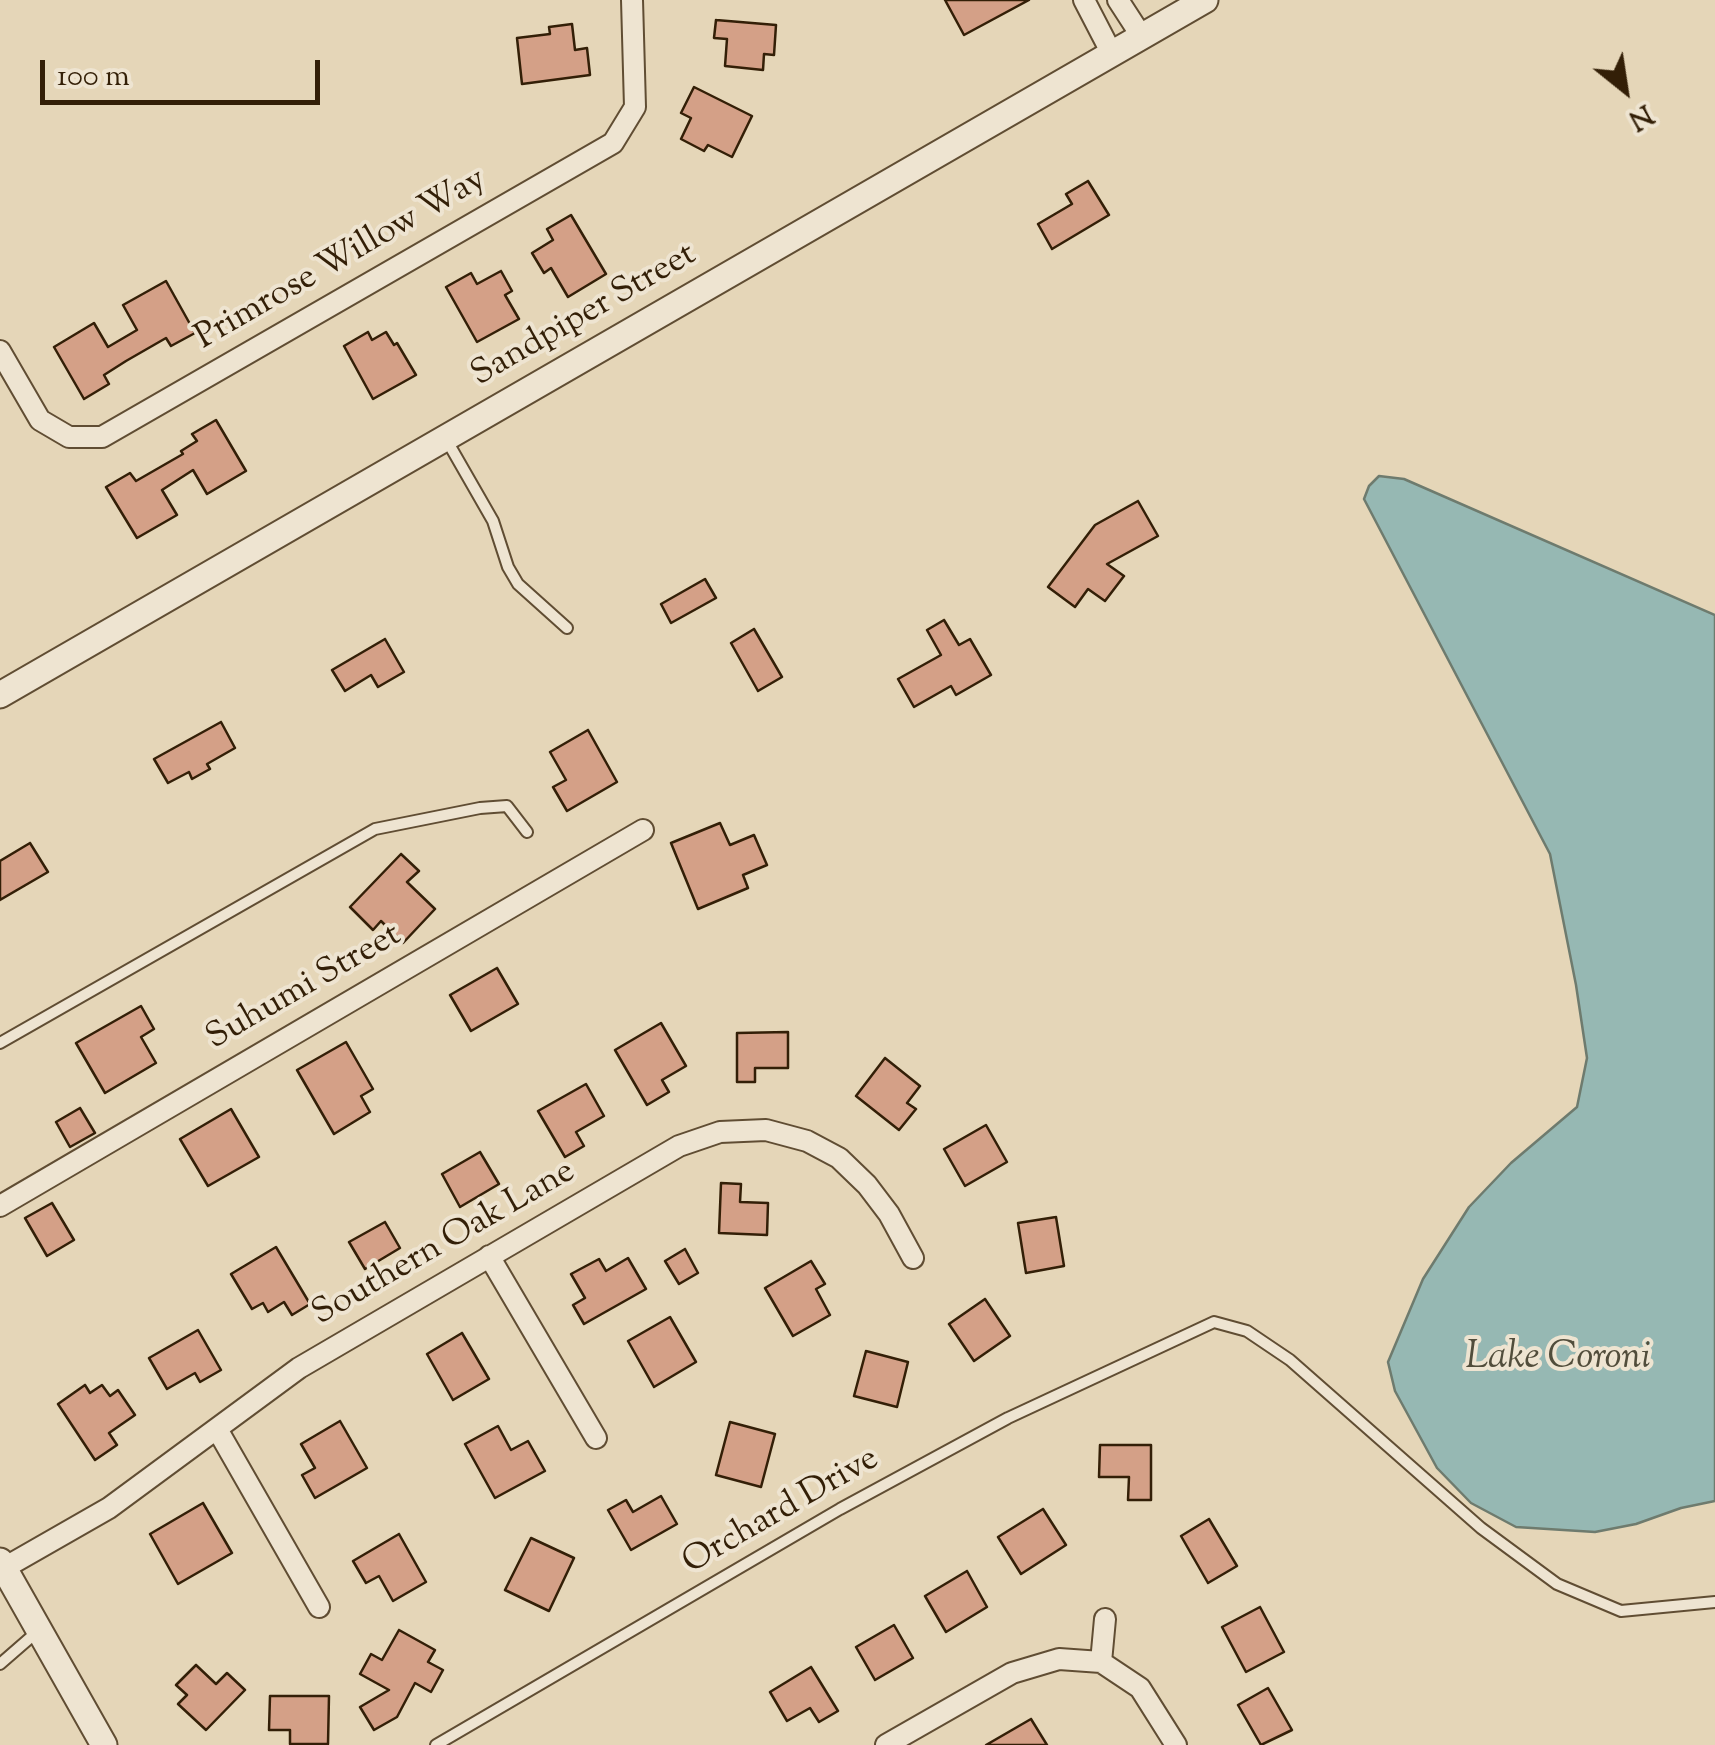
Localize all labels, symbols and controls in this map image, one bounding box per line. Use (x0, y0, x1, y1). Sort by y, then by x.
scale bar (45, 40, 325, 102)
north arrow (1575, 40, 1675, 140)
text: 100 m (57, 56, 130, 99)
text: N (1620, 93, 1660, 139)
street label: Primrose Willow Way (189, 161, 495, 361)
street label: Sandpiper Street (465, 236, 705, 398)
street label: Suhumi Street (200, 916, 410, 1062)
street label: Southern Oak Lane (306, 1153, 584, 1337)
water label: Lake Coroni (1465, 1338, 1651, 1384)
street label: Orchard Drive (677, 1440, 887, 1586)

